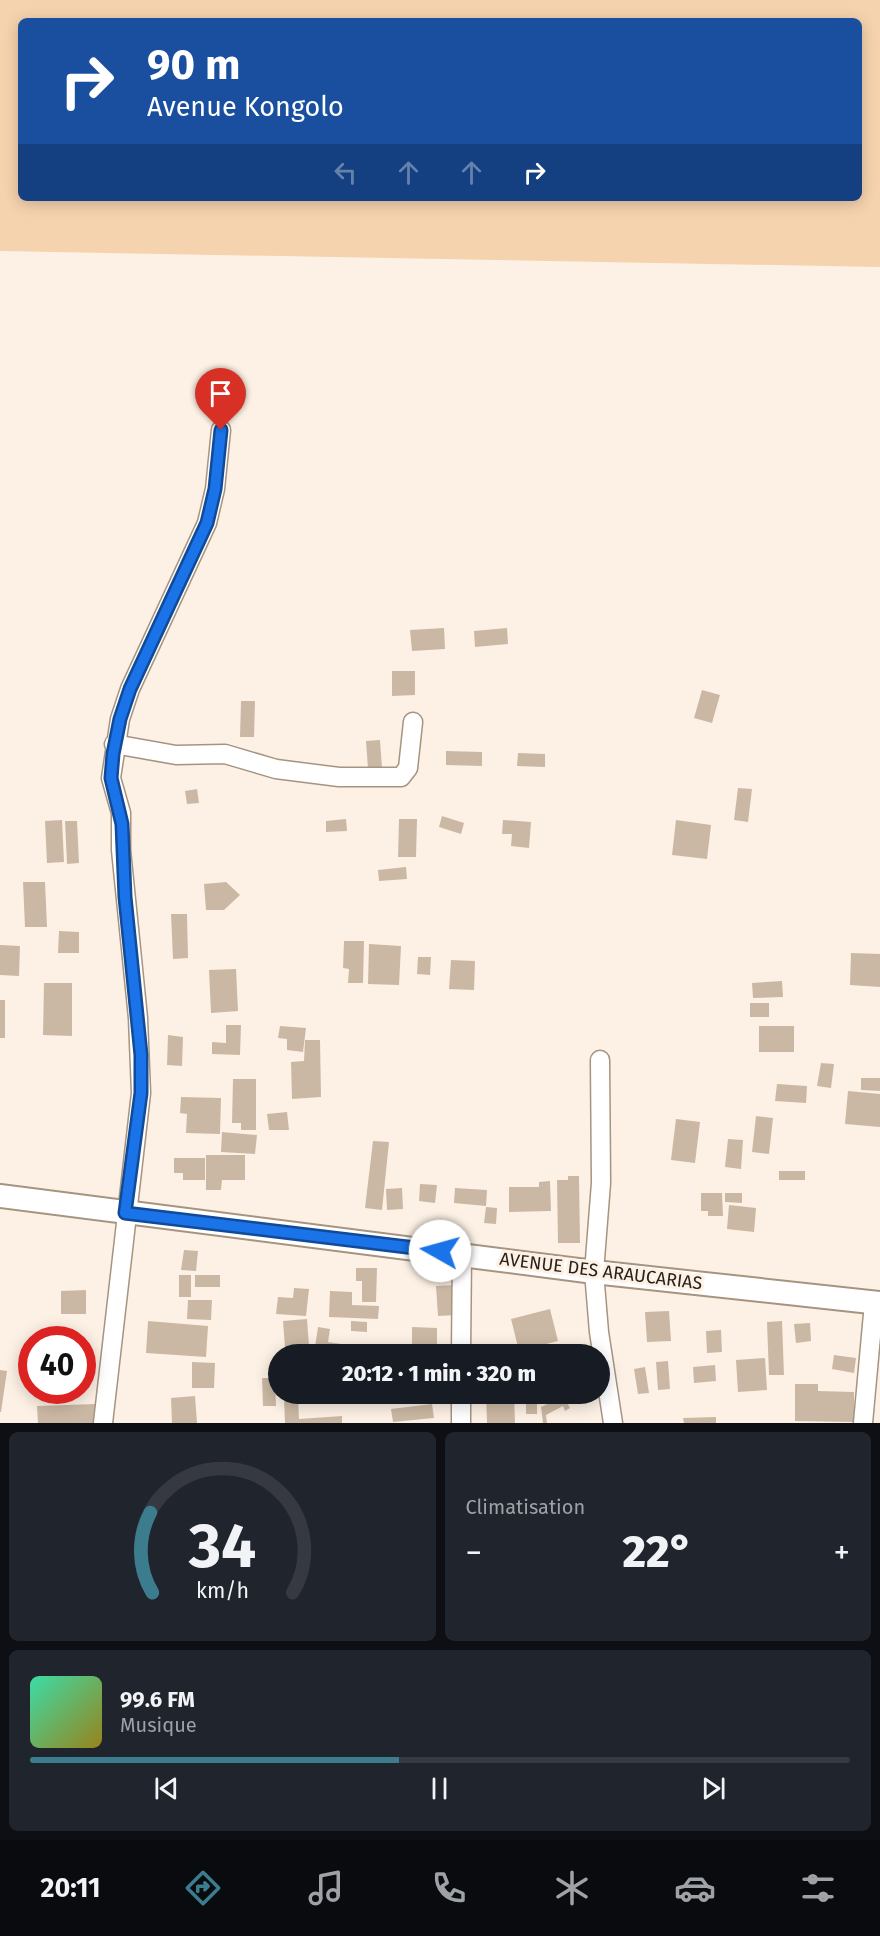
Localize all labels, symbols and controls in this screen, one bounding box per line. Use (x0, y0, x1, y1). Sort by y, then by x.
text: 90 m (147, 40, 241, 90)
icon: right (48, 42, 126, 120)
text: Avenue Kongolo (147, 91, 344, 123)
icon: left (329, 156, 362, 189)
icon: ahead (392, 156, 425, 189)
icon: ahead (455, 156, 488, 189)
icon: right (518, 156, 551, 189)
pin (195, 368, 246, 430)
icon: arrive (204, 377, 237, 410)
position arrow (408, 1219, 472, 1283)
street label: AVENUE DES ARAUCARIAS (498, 1248, 704, 1294)
speed limit sign: 40 (18, 1326, 96, 1404)
text: 20:12 · 1 min · 320 m (342, 1360, 536, 1387)
text: Climatisation (466, 1495, 585, 1519)
text: 34 (187, 1509, 256, 1584)
text: 22° (623, 1525, 693, 1579)
text: − (466, 1533, 482, 1573)
text: + (834, 1533, 850, 1573)
text: km/h (196, 1579, 249, 1605)
text: 99.6 FM (120, 1686, 195, 1713)
text: Musique (120, 1713, 197, 1737)
icon: previous (150, 1772, 183, 1805)
icon: pause (423, 1772, 456, 1805)
icon: next (697, 1772, 730, 1805)
icon: directions (182, 1867, 224, 1909)
icon: music (305, 1867, 347, 1909)
icon: phone (428, 1867, 470, 1909)
icon: climate (551, 1867, 593, 1909)
icon: car (674, 1867, 716, 1909)
icon: filters (797, 1867, 839, 1909)
text: 20:11 (41, 1872, 100, 1904)

